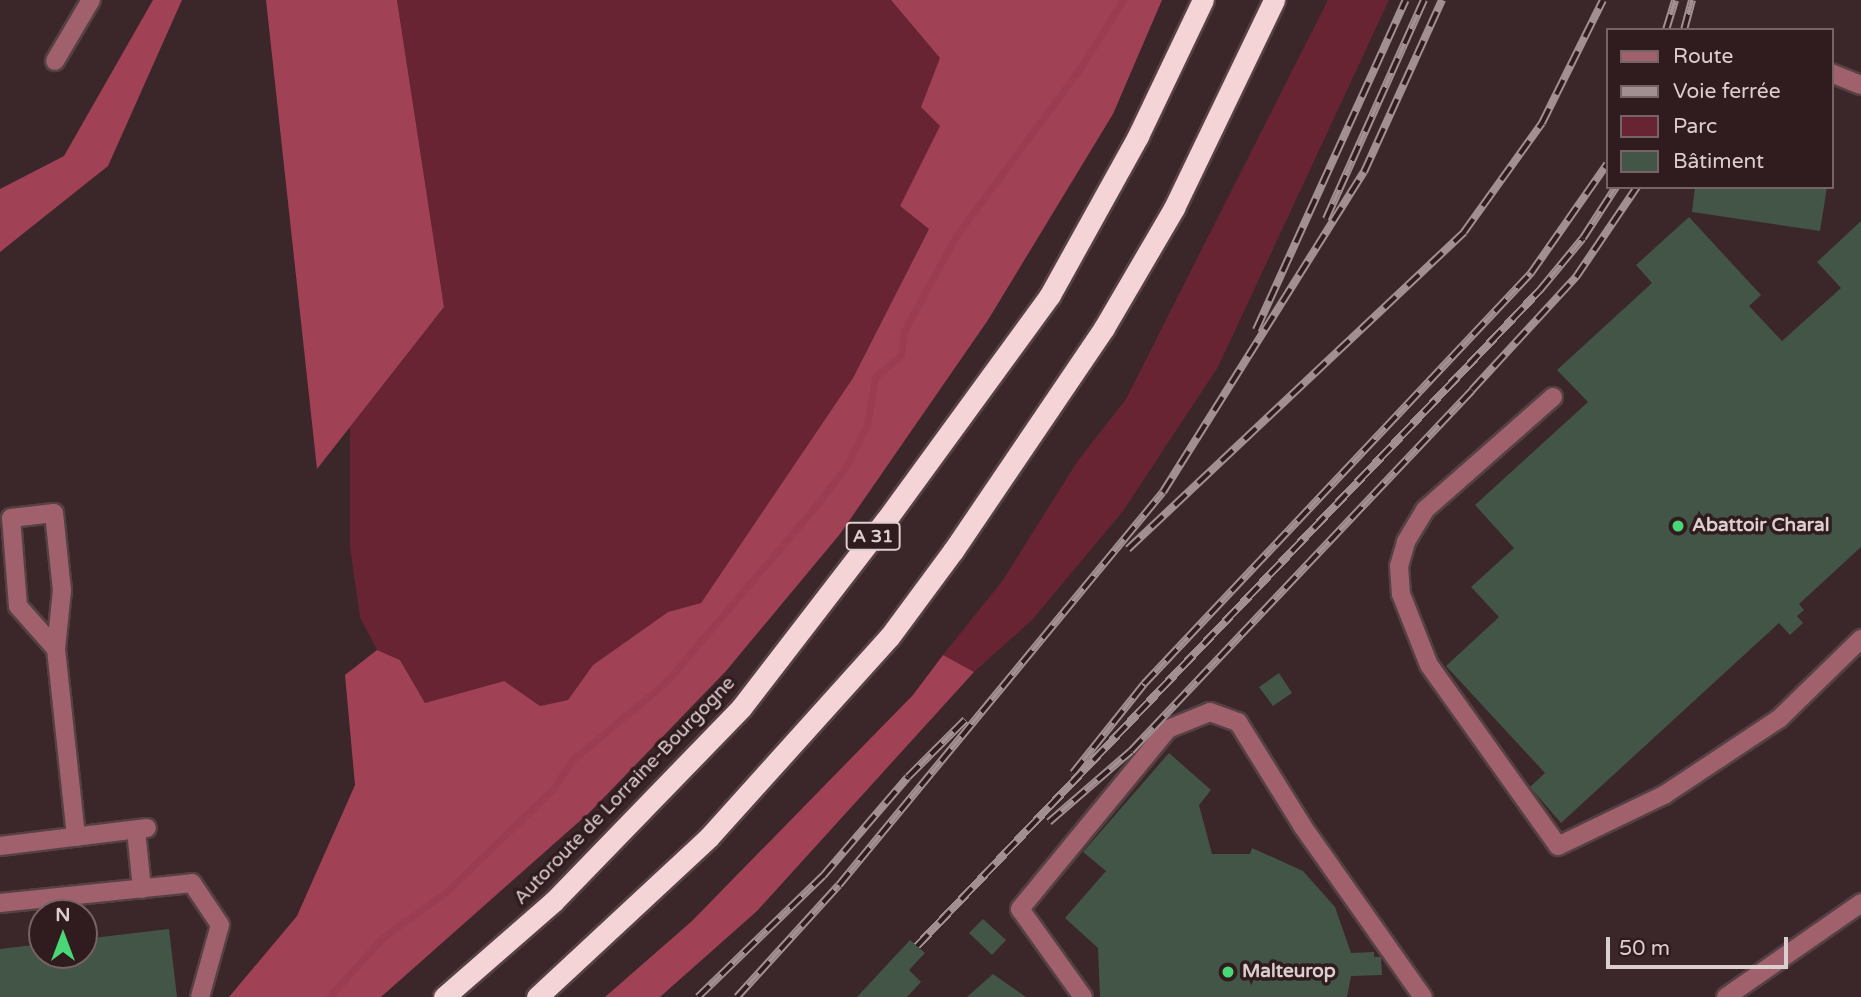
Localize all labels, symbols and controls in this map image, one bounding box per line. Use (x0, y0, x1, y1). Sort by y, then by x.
legend (1605, 28, 1833, 189)
text: Route (1673, 44, 1733, 69)
text: Voie ferrée (1673, 79, 1781, 104)
text: Parc (1673, 114, 1717, 139)
text: Bâtiment (1673, 149, 1764, 174)
place label: Abattoir Charal (1692, 515, 1830, 537)
marker: Abattoir Charal (1670, 518, 1686, 534)
road number: A 31 (845, 522, 901, 550)
street label: Autoroute de Lorraine-Bourgogne (510, 672, 740, 910)
north arrow (28, 899, 98, 969)
text: N (55, 904, 71, 926)
scale bar (1609, 923, 1791, 967)
text: 50 m (1619, 936, 1670, 961)
place label: Malteurop (1242, 961, 1336, 983)
marker: Malteurop (1220, 964, 1236, 980)

